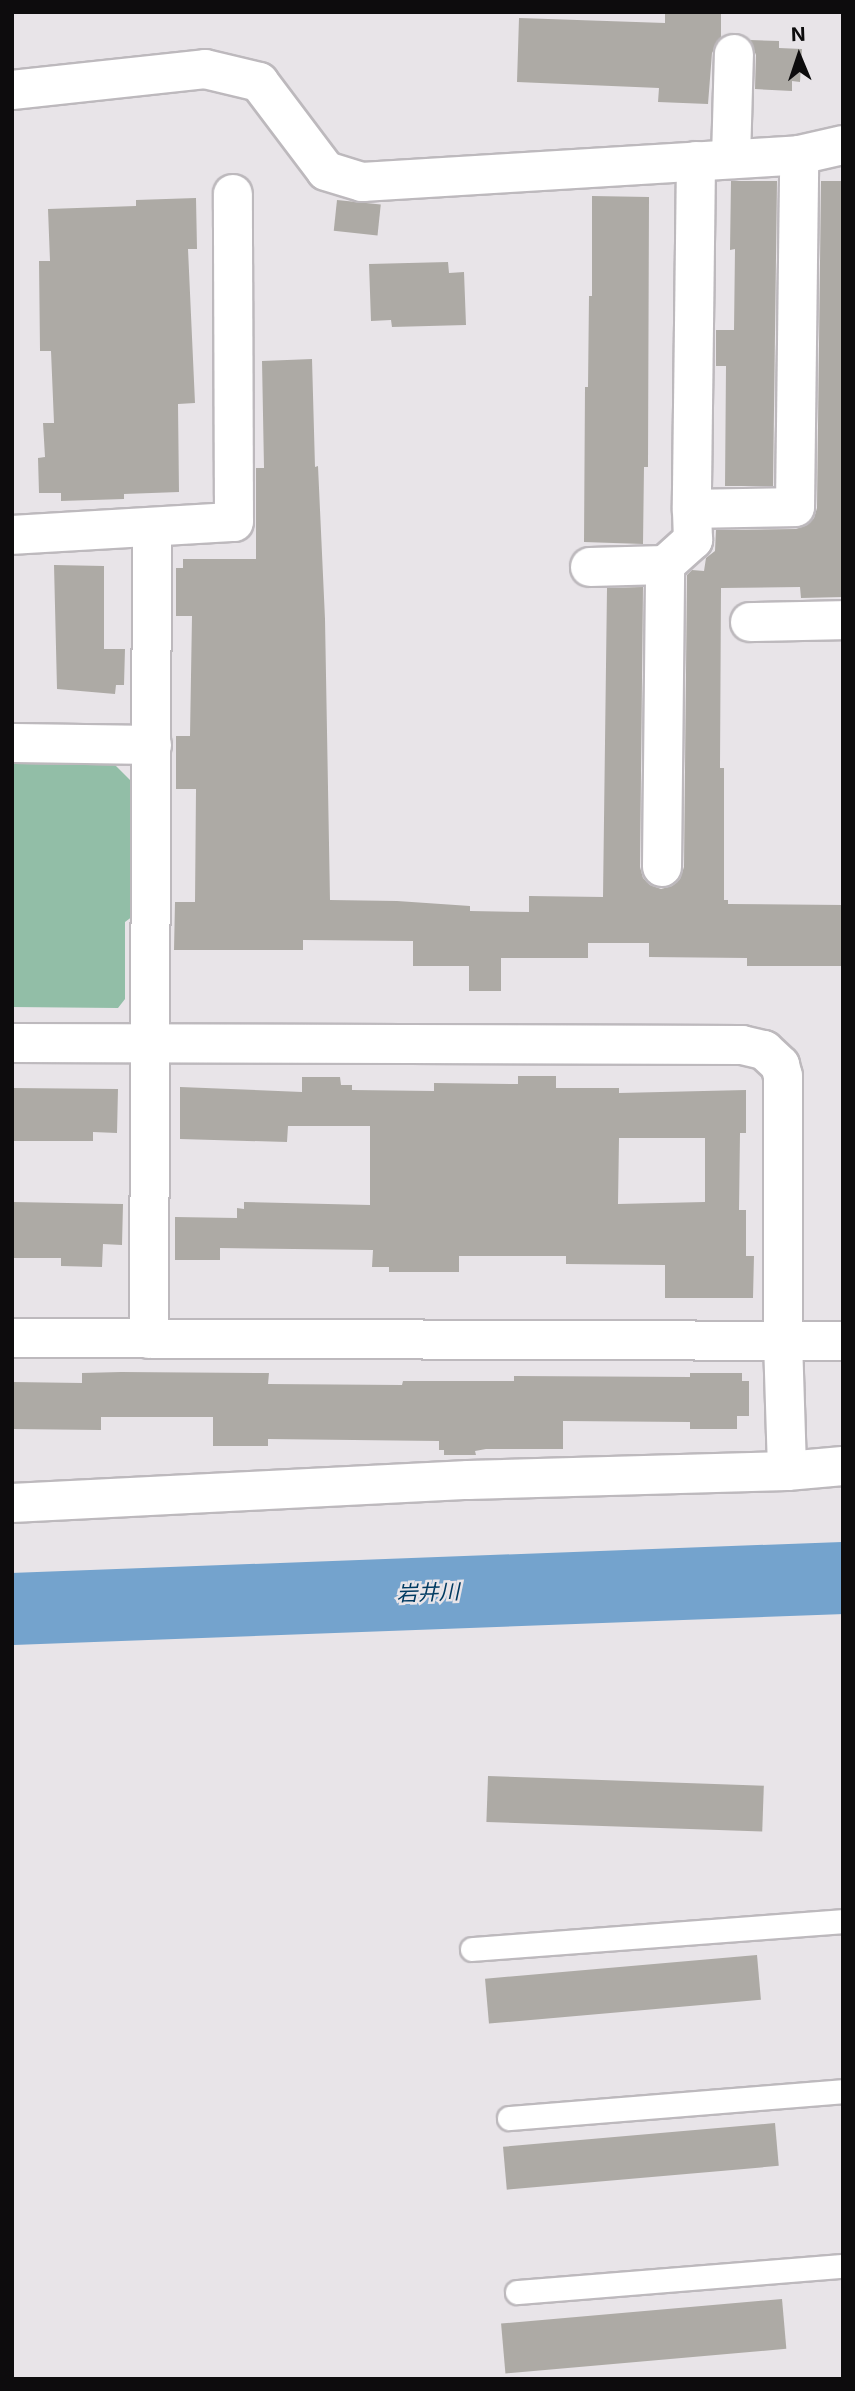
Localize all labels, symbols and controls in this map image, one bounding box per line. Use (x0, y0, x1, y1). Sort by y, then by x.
north arrow (764, 21, 834, 91)
text: N (791, 23, 806, 46)
water label: 岩井川 (396, 1579, 460, 1607)

